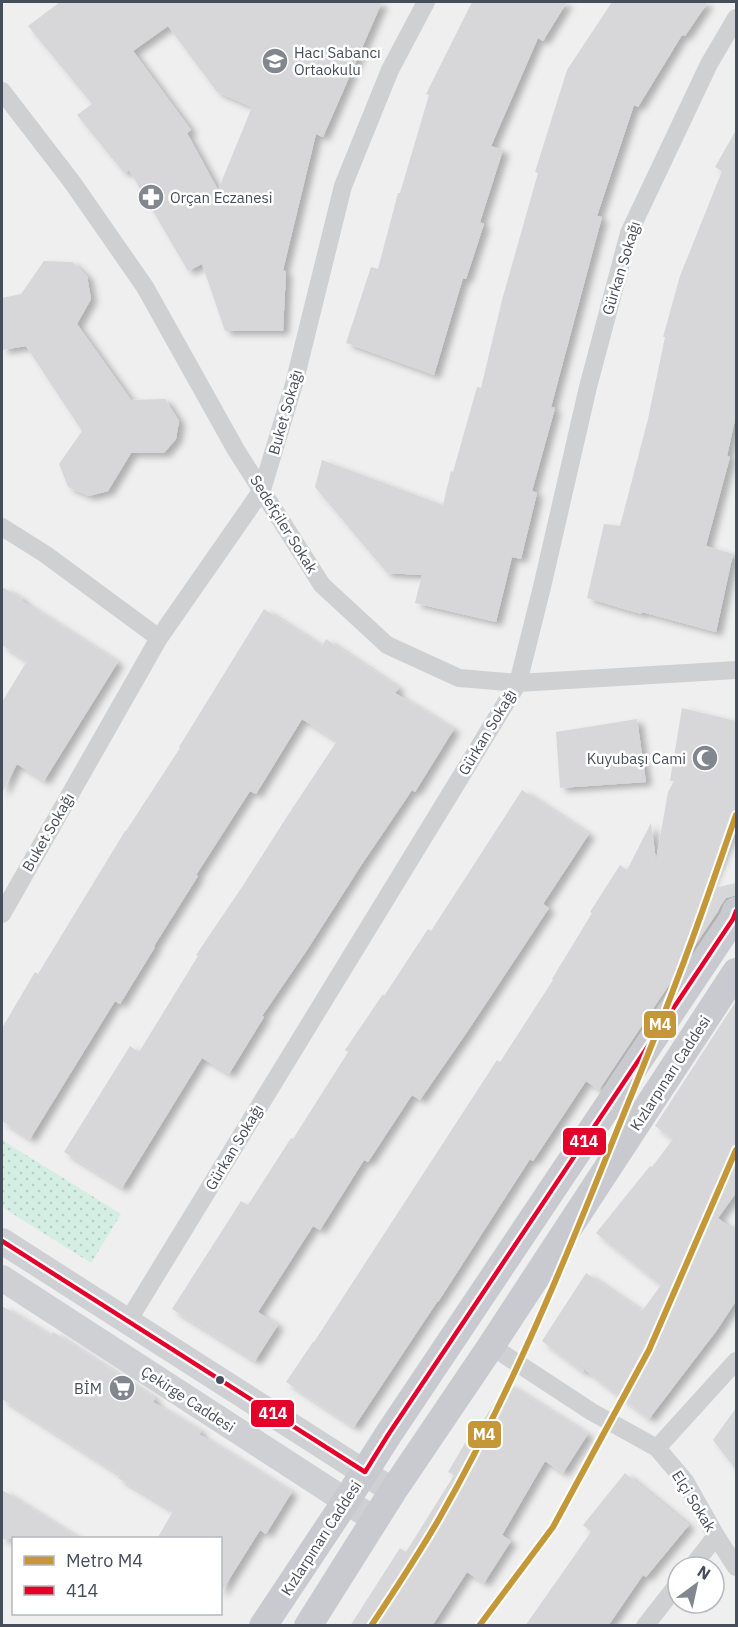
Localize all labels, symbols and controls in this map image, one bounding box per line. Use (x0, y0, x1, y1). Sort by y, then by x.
place label: Hacı Sabancı Ortaokulu (294, 43, 381, 79)
school or university icon: Hacı Sabancı Ortaokulu (260, 46, 290, 76)
pharmacy icon: Orçan Eczanesi (136, 182, 166, 212)
place label: Orçan Eczanesi (170, 188, 273, 207)
street label: Gürkan Sokağı (598, 219, 644, 317)
street label: Buket Sokağı (264, 367, 306, 457)
street label: Sedefçiler Sokak (246, 471, 322, 577)
street label: Gürkan Sokağı (454, 686, 520, 778)
mosque icon: Kuyubaşı Cami (690, 743, 720, 773)
place label: Kuyubaşı Cami (587, 749, 686, 768)
street label: Buket Sokağı (18, 789, 78, 875)
line badge: M4 (643, 1010, 677, 1039)
street label: Kızlarpınarı Caddesi (626, 1012, 714, 1134)
text: M4 (649, 1014, 672, 1034)
street label: Gürkan Sokağı (201, 1101, 267, 1193)
line badge: 414 (562, 1127, 607, 1156)
text: 414 (570, 1131, 599, 1151)
street label: Çekirge Caddesi (138, 1362, 238, 1436)
supermarket icon: BİM (107, 1373, 137, 1403)
unlabelled marker (214, 1374, 226, 1386)
place label: BİM (74, 1379, 102, 1398)
line badge: 414 (250, 1399, 295, 1428)
text: 414 (259, 1403, 288, 1423)
line badge: M4 (467, 1420, 502, 1449)
text: M4 (473, 1424, 496, 1444)
street label: Elçi Sokak (668, 1467, 720, 1535)
street label: Kızlarpınarı Caddesi (277, 1477, 365, 1599)
legend (12, 1537, 222, 1615)
text: Metro M4 (66, 1549, 143, 1572)
north arrow (666, 1555, 726, 1615)
text: N (694, 1561, 714, 1584)
text: 414 (66, 1579, 99, 1602)

